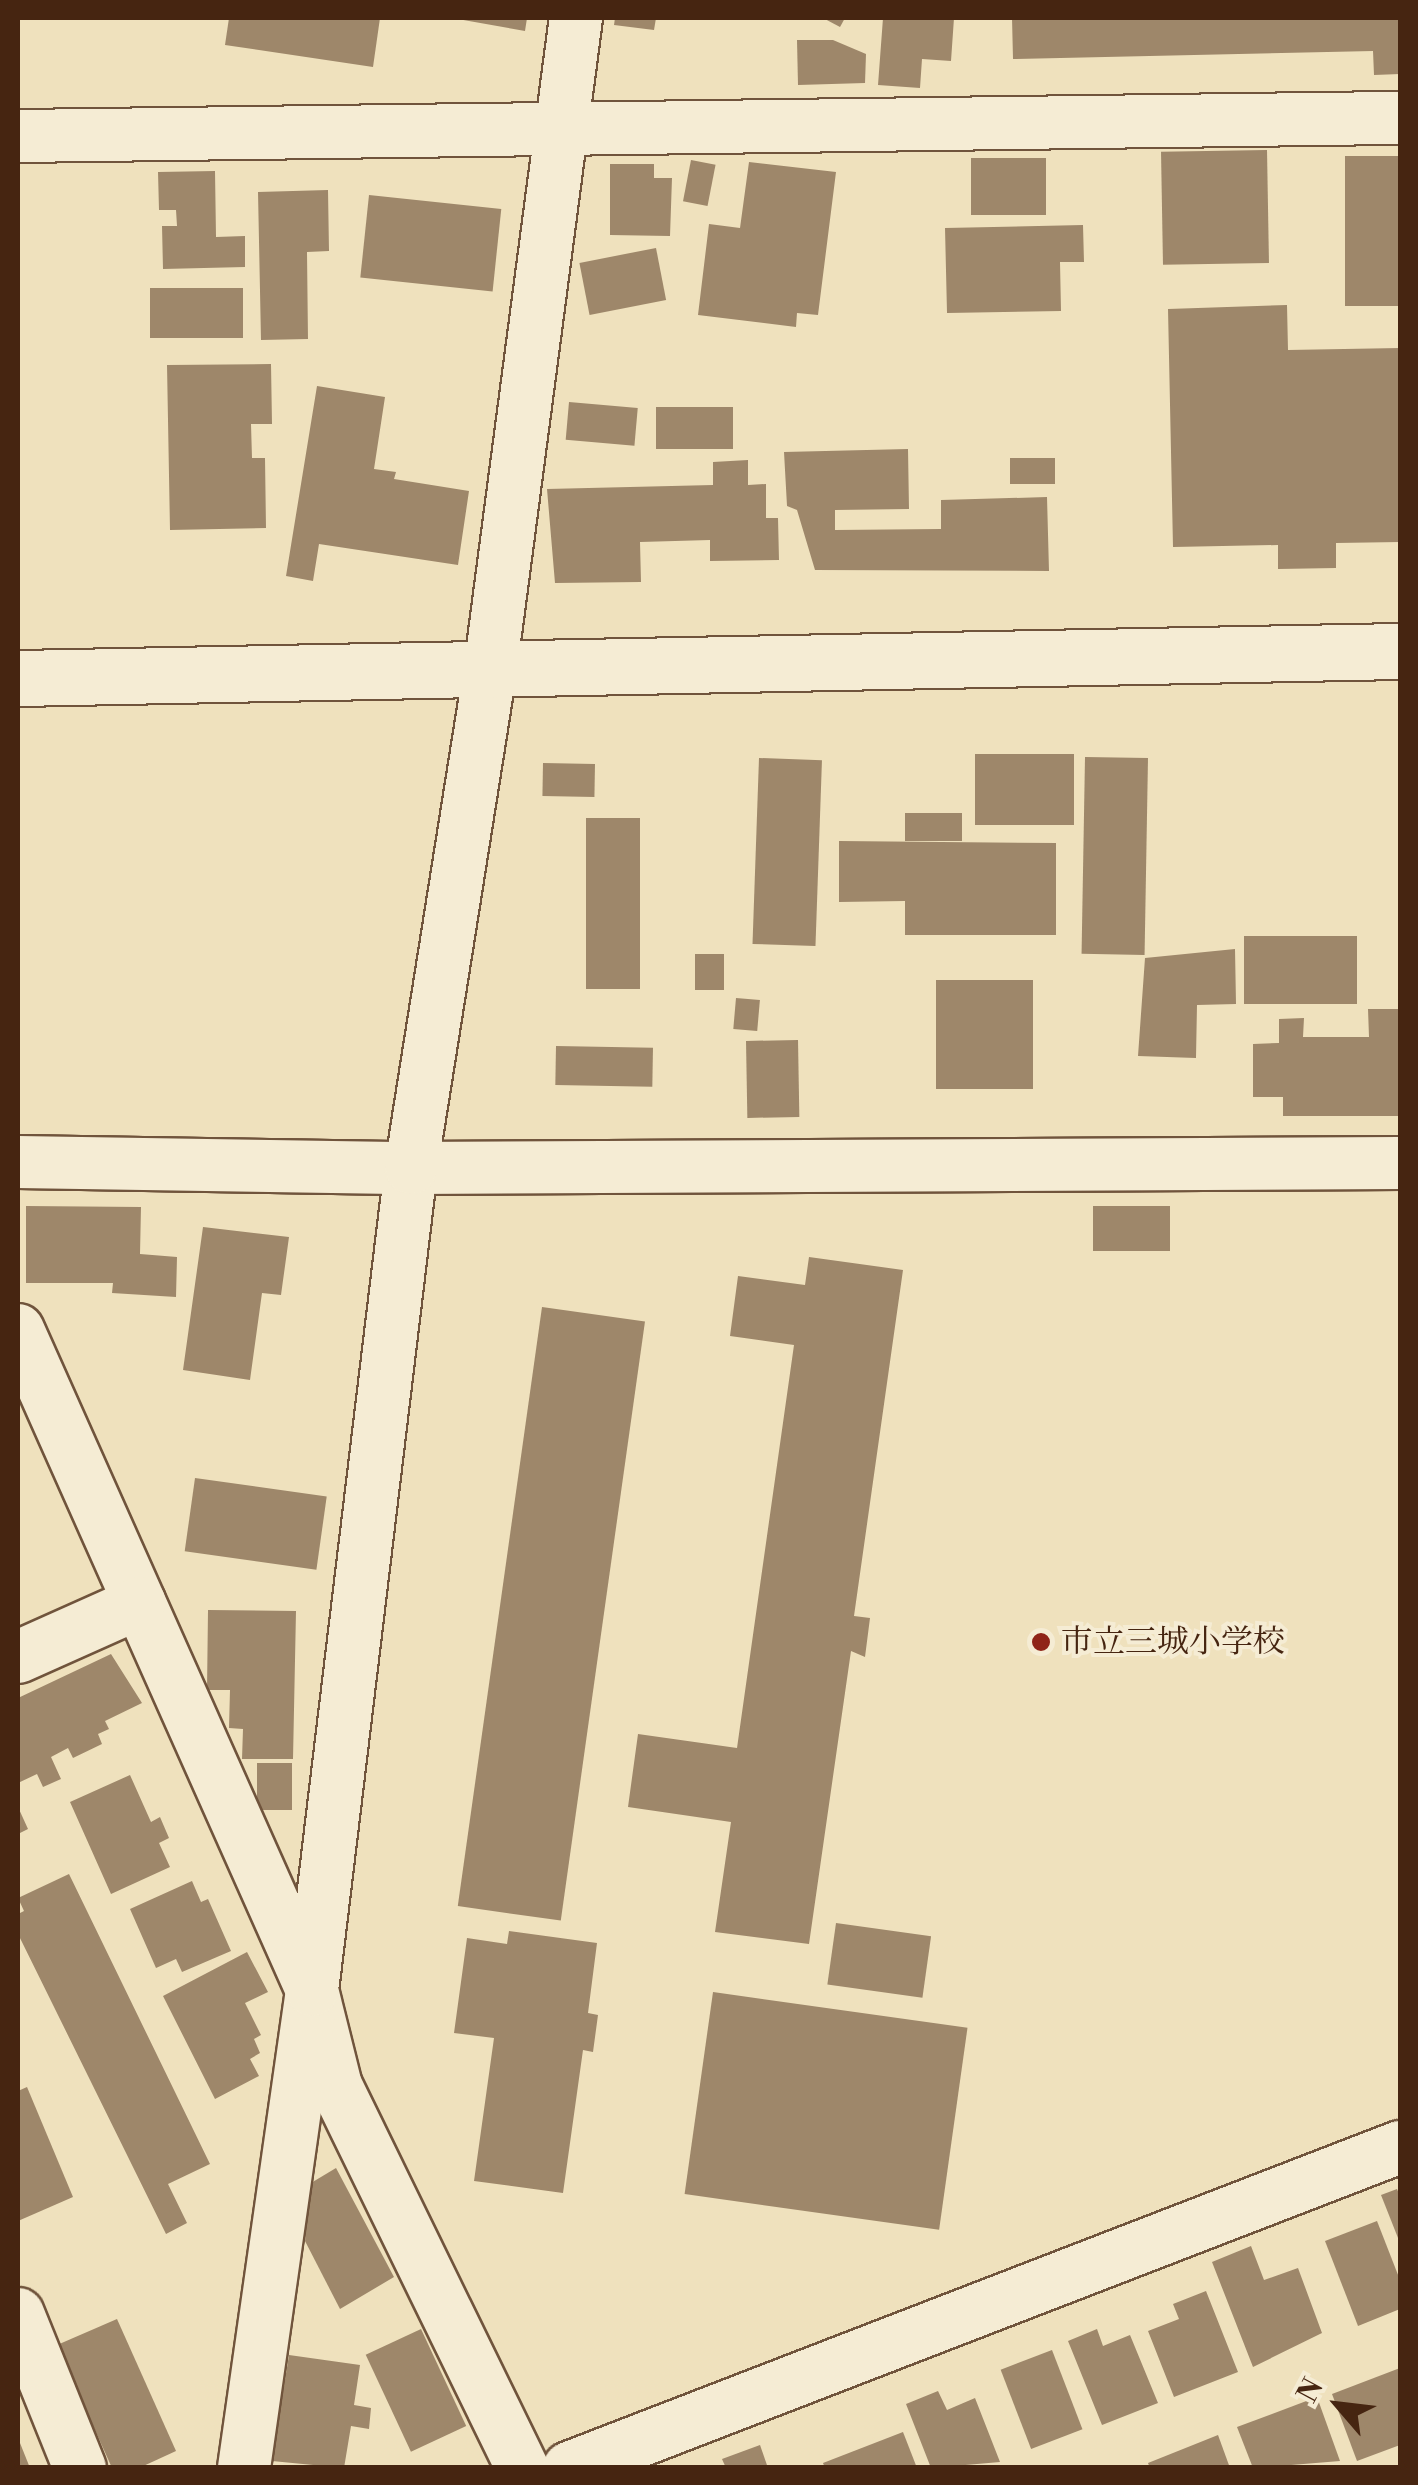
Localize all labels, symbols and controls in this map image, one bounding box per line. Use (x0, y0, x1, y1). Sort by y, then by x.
place label: 市立三城小学校 (1061, 1623, 1285, 1661)
marker: 市立三城小学校 (1030, 1631, 1052, 1653)
north arrow (1288, 2355, 1388, 2455)
text: N (1290, 2373, 1332, 2409)

